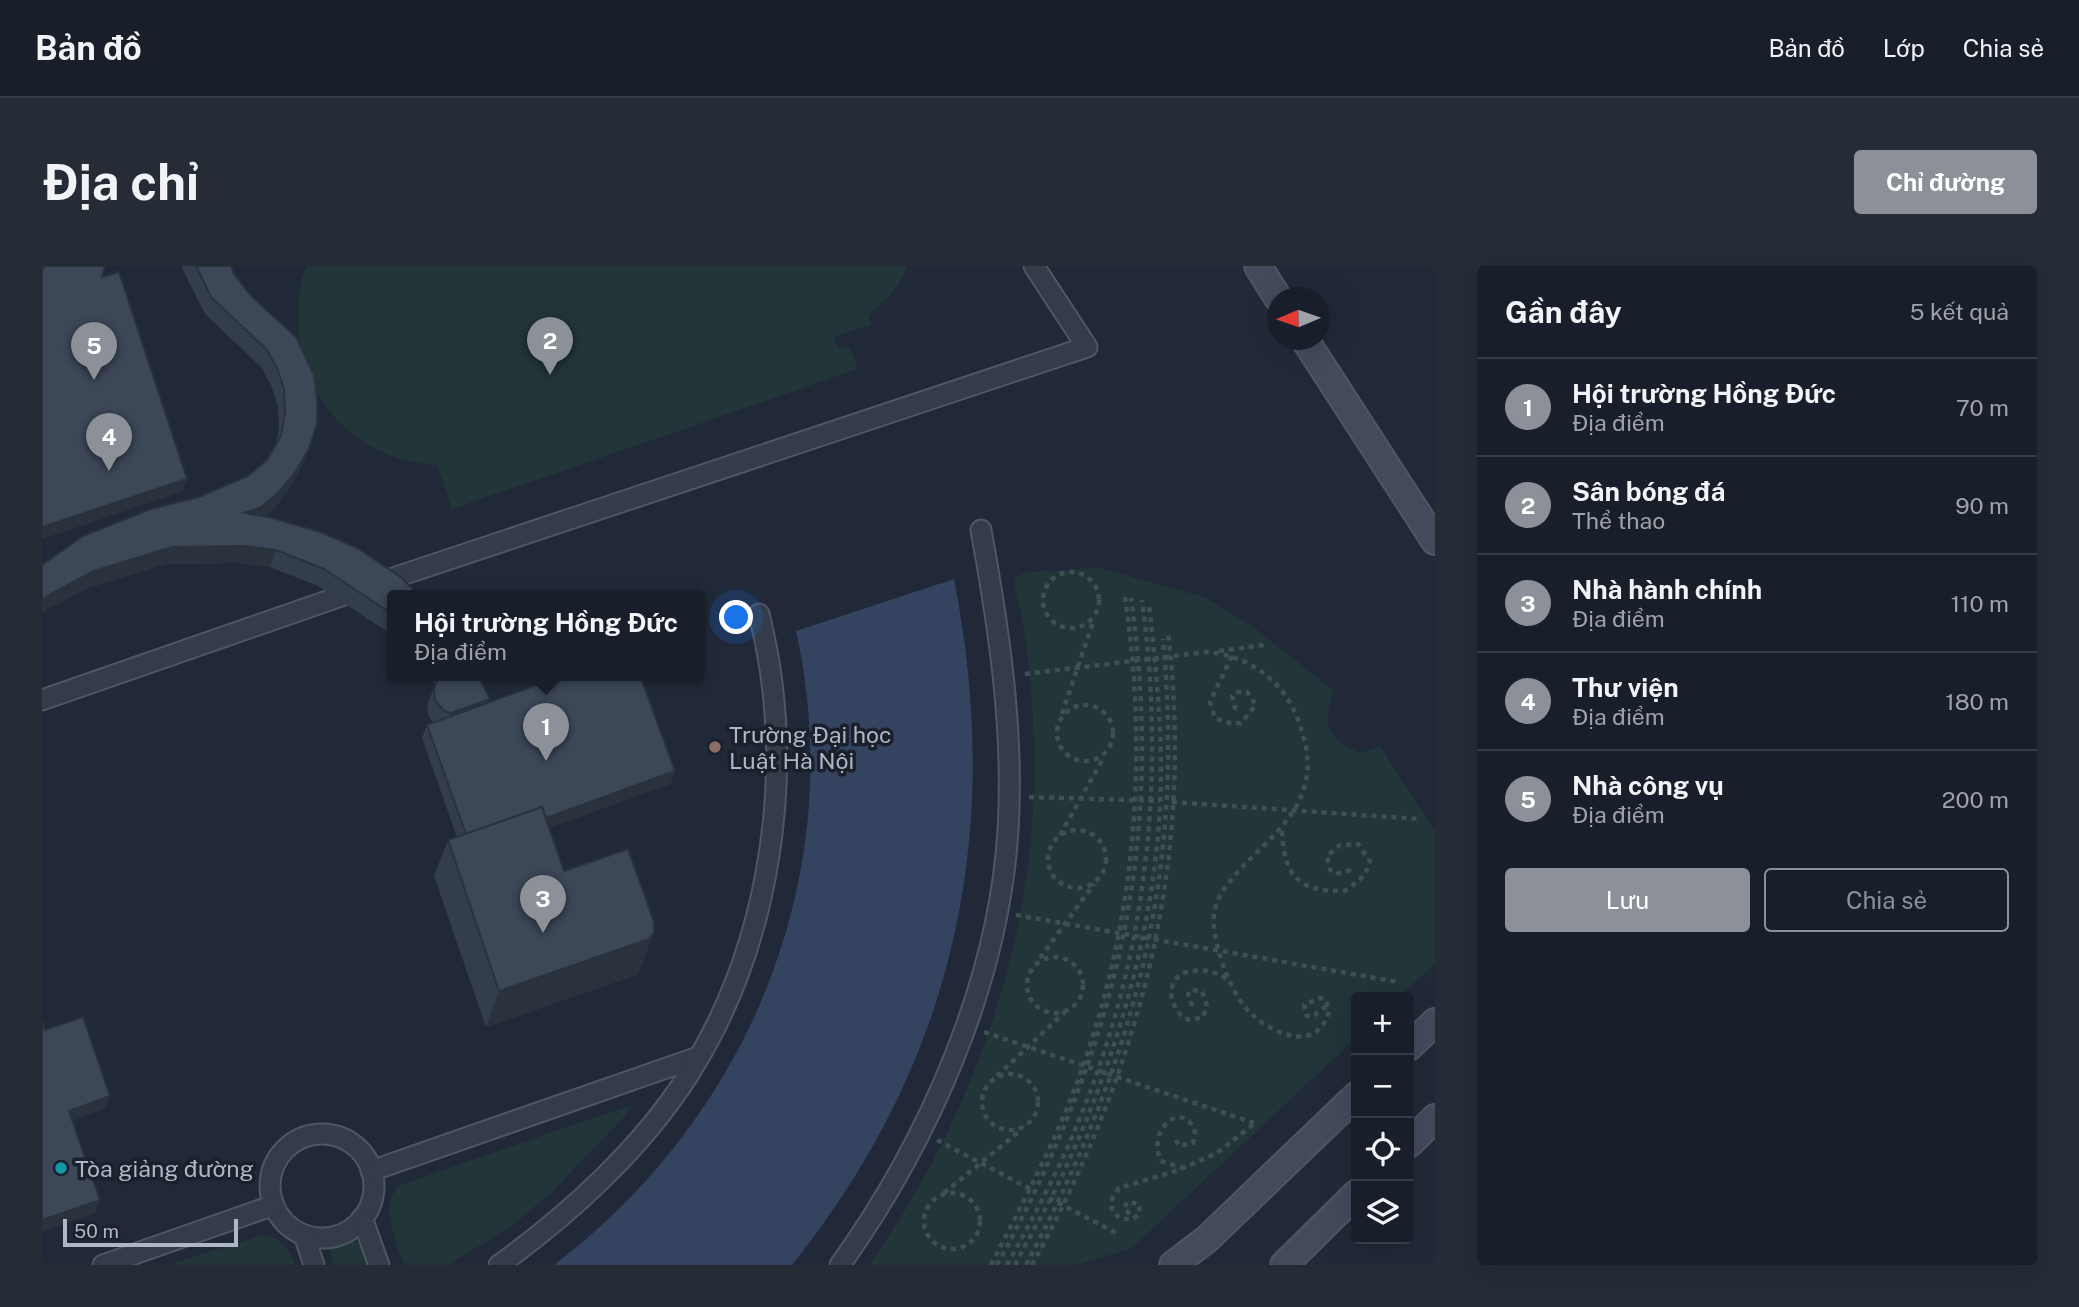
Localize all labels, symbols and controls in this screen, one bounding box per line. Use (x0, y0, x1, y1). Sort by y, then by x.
text: Bản đồ (35, 29, 142, 67)
text: Bản đồ (1768, 34, 1845, 62)
text: Lớp (1883, 34, 1925, 62)
text: Chia sẻ (1963, 34, 2044, 62)
button: Chỉ đường (1854, 150, 2037, 214)
text: Địa chỉ (42, 153, 199, 211)
north arrow (1267, 287, 1330, 350)
text: Gần đây (1505, 294, 1622, 330)
text: 5 kết quả (1910, 298, 2009, 325)
pin: 2 (527, 317, 573, 375)
pin: 5 (71, 322, 117, 380)
text: Hội trường Hồng Đức (1572, 378, 1836, 409)
text: 1 (1523, 394, 1533, 421)
text: 70 m (1956, 394, 2009, 421)
text: Địa điểm (1572, 409, 1665, 436)
pin: 4 (86, 413, 132, 471)
text: Sân bóng đá (1572, 476, 1725, 507)
text: 2 (1521, 492, 1535, 519)
text: 90 m (1955, 492, 2009, 519)
text: Thể thao (1572, 507, 1665, 534)
text: Nhà hành chính (1572, 574, 1762, 605)
popup (387, 590, 705, 681)
text: 3 (1520, 590, 1536, 617)
text: 110 m (1951, 590, 2009, 617)
your location (719, 600, 753, 634)
text: Địa điểm (1572, 605, 1665, 632)
text: Hội trường Hồng Đức (414, 607, 678, 638)
text: Địa điểm (414, 638, 507, 665)
text: Thư viện (1572, 672, 1679, 703)
text: 4 (1520, 688, 1536, 715)
text: 180 m (1945, 688, 2009, 715)
pin: 1 (523, 703, 569, 761)
text: Địa điểm (1572, 703, 1665, 730)
place label: Trường Đại học Luật Hà Nội (729, 721, 891, 774)
marker: Trường Đại học Luật Hà Nội (707, 739, 723, 755)
text: Nhà công vụ (1572, 770, 1724, 801)
text: 5 (1520, 786, 1536, 813)
text: 200 m (1942, 786, 2009, 813)
text: Địa điểm (1572, 801, 1665, 828)
button: Lưu (1505, 868, 1750, 932)
button: Chia sẻ (1764, 868, 2009, 932)
pin: 3 (520, 875, 566, 933)
map controls (1351, 992, 1414, 1244)
button: + (1351, 992, 1414, 1055)
button: − (1351, 1055, 1414, 1118)
button: locate (1351, 1118, 1414, 1181)
place label: Tòa giảng đường (75, 1155, 254, 1182)
marker: Tòa giảng đường (53, 1160, 69, 1176)
button: layers (1351, 1181, 1414, 1244)
scale bar (63, 1216, 238, 1248)
text: 50 m (74, 1220, 119, 1242)

